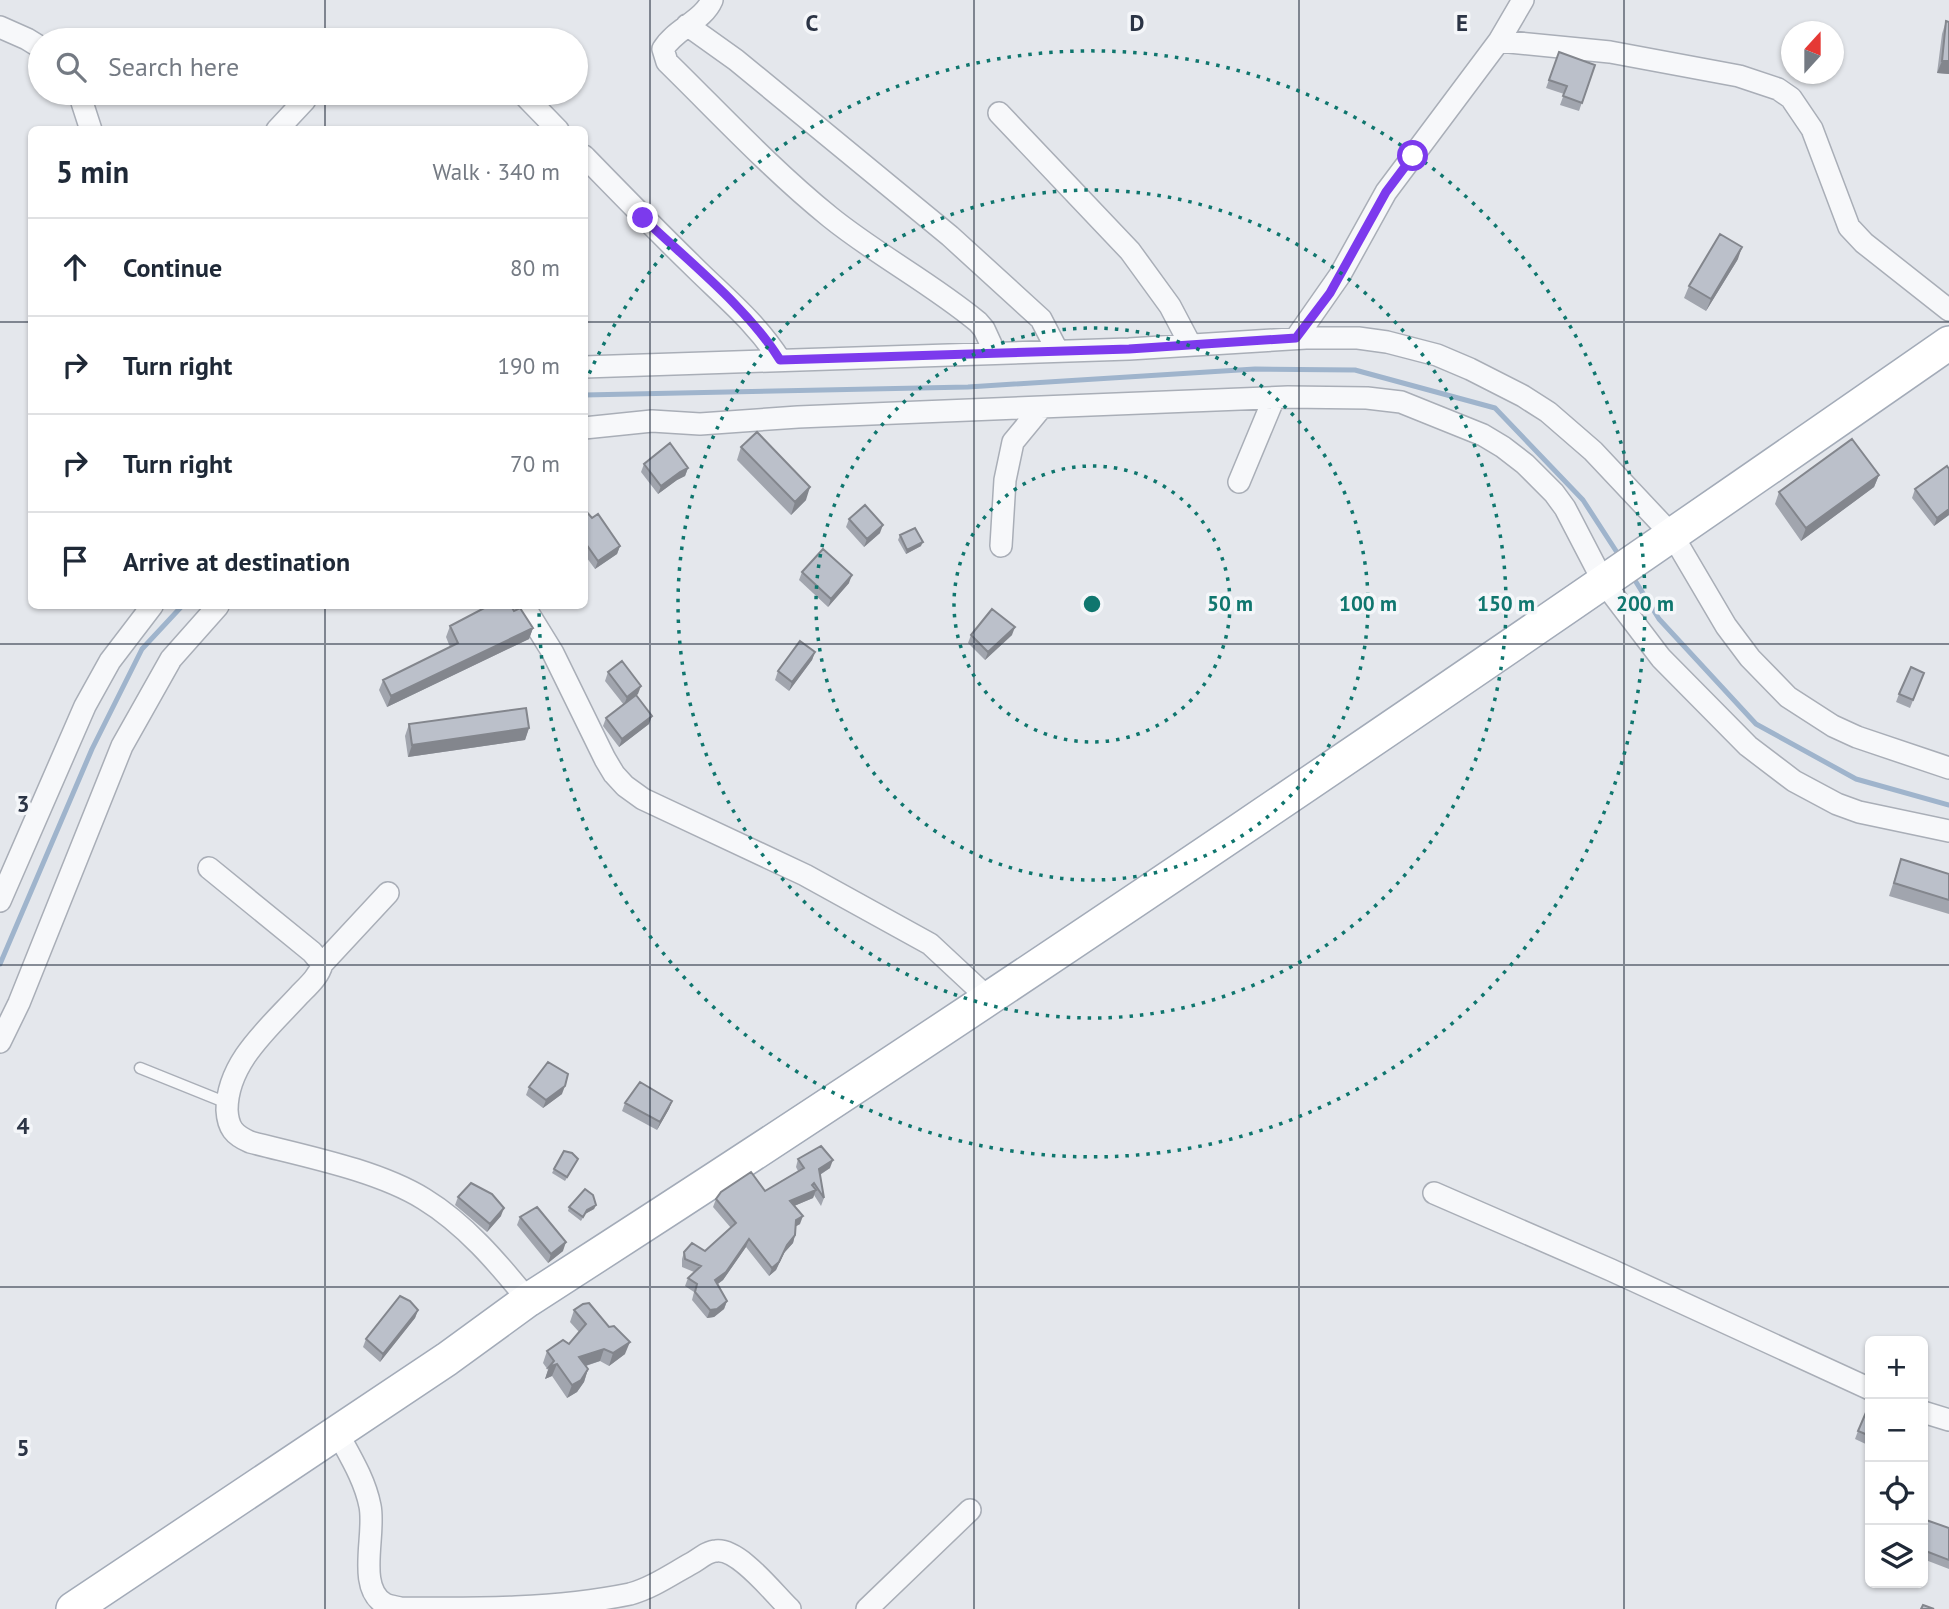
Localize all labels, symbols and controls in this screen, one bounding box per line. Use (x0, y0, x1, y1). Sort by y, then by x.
text: C (806, 8, 819, 37)
text: D (1130, 8, 1144, 37)
text: E (1456, 8, 1468, 37)
north arrow (1781, 21, 1844, 84)
search box (28, 28, 588, 105)
icon: search (52, 48, 90, 86)
text: Search here (108, 50, 239, 83)
route start (1397, 140, 1428, 171)
text: 5 min (56, 152, 129, 191)
text: Walk · 340 m (433, 157, 560, 186)
route end (627, 202, 658, 233)
icon: ahead (56, 248, 94, 286)
text: Continue (123, 251, 222, 284)
text: 80 m (510, 253, 560, 282)
icon: right (56, 346, 94, 384)
text: Turn right (123, 349, 232, 382)
text: 190 m (498, 351, 560, 380)
icon: right (56, 444, 94, 482)
text: Turn right (123, 447, 232, 480)
text: 70 m (510, 449, 560, 478)
icon: arrive (56, 542, 94, 580)
text: Arrive at destination (123, 545, 350, 578)
text: 50 m (1207, 590, 1253, 617)
text: 100 m (1339, 590, 1397, 617)
text: 150 m (1477, 590, 1535, 617)
text: 200 m (1616, 590, 1674, 617)
centre of rings (1080, 592, 1104, 616)
text: 3 (16, 789, 30, 818)
text: 4 (16, 1111, 30, 1140)
map controls (1865, 1336, 1928, 1588)
button: + (1865, 1336, 1928, 1399)
button: − (1865, 1399, 1928, 1462)
text: 5 (16, 1433, 30, 1462)
button: locate (1865, 1462, 1928, 1525)
button: layers (1865, 1525, 1928, 1588)

